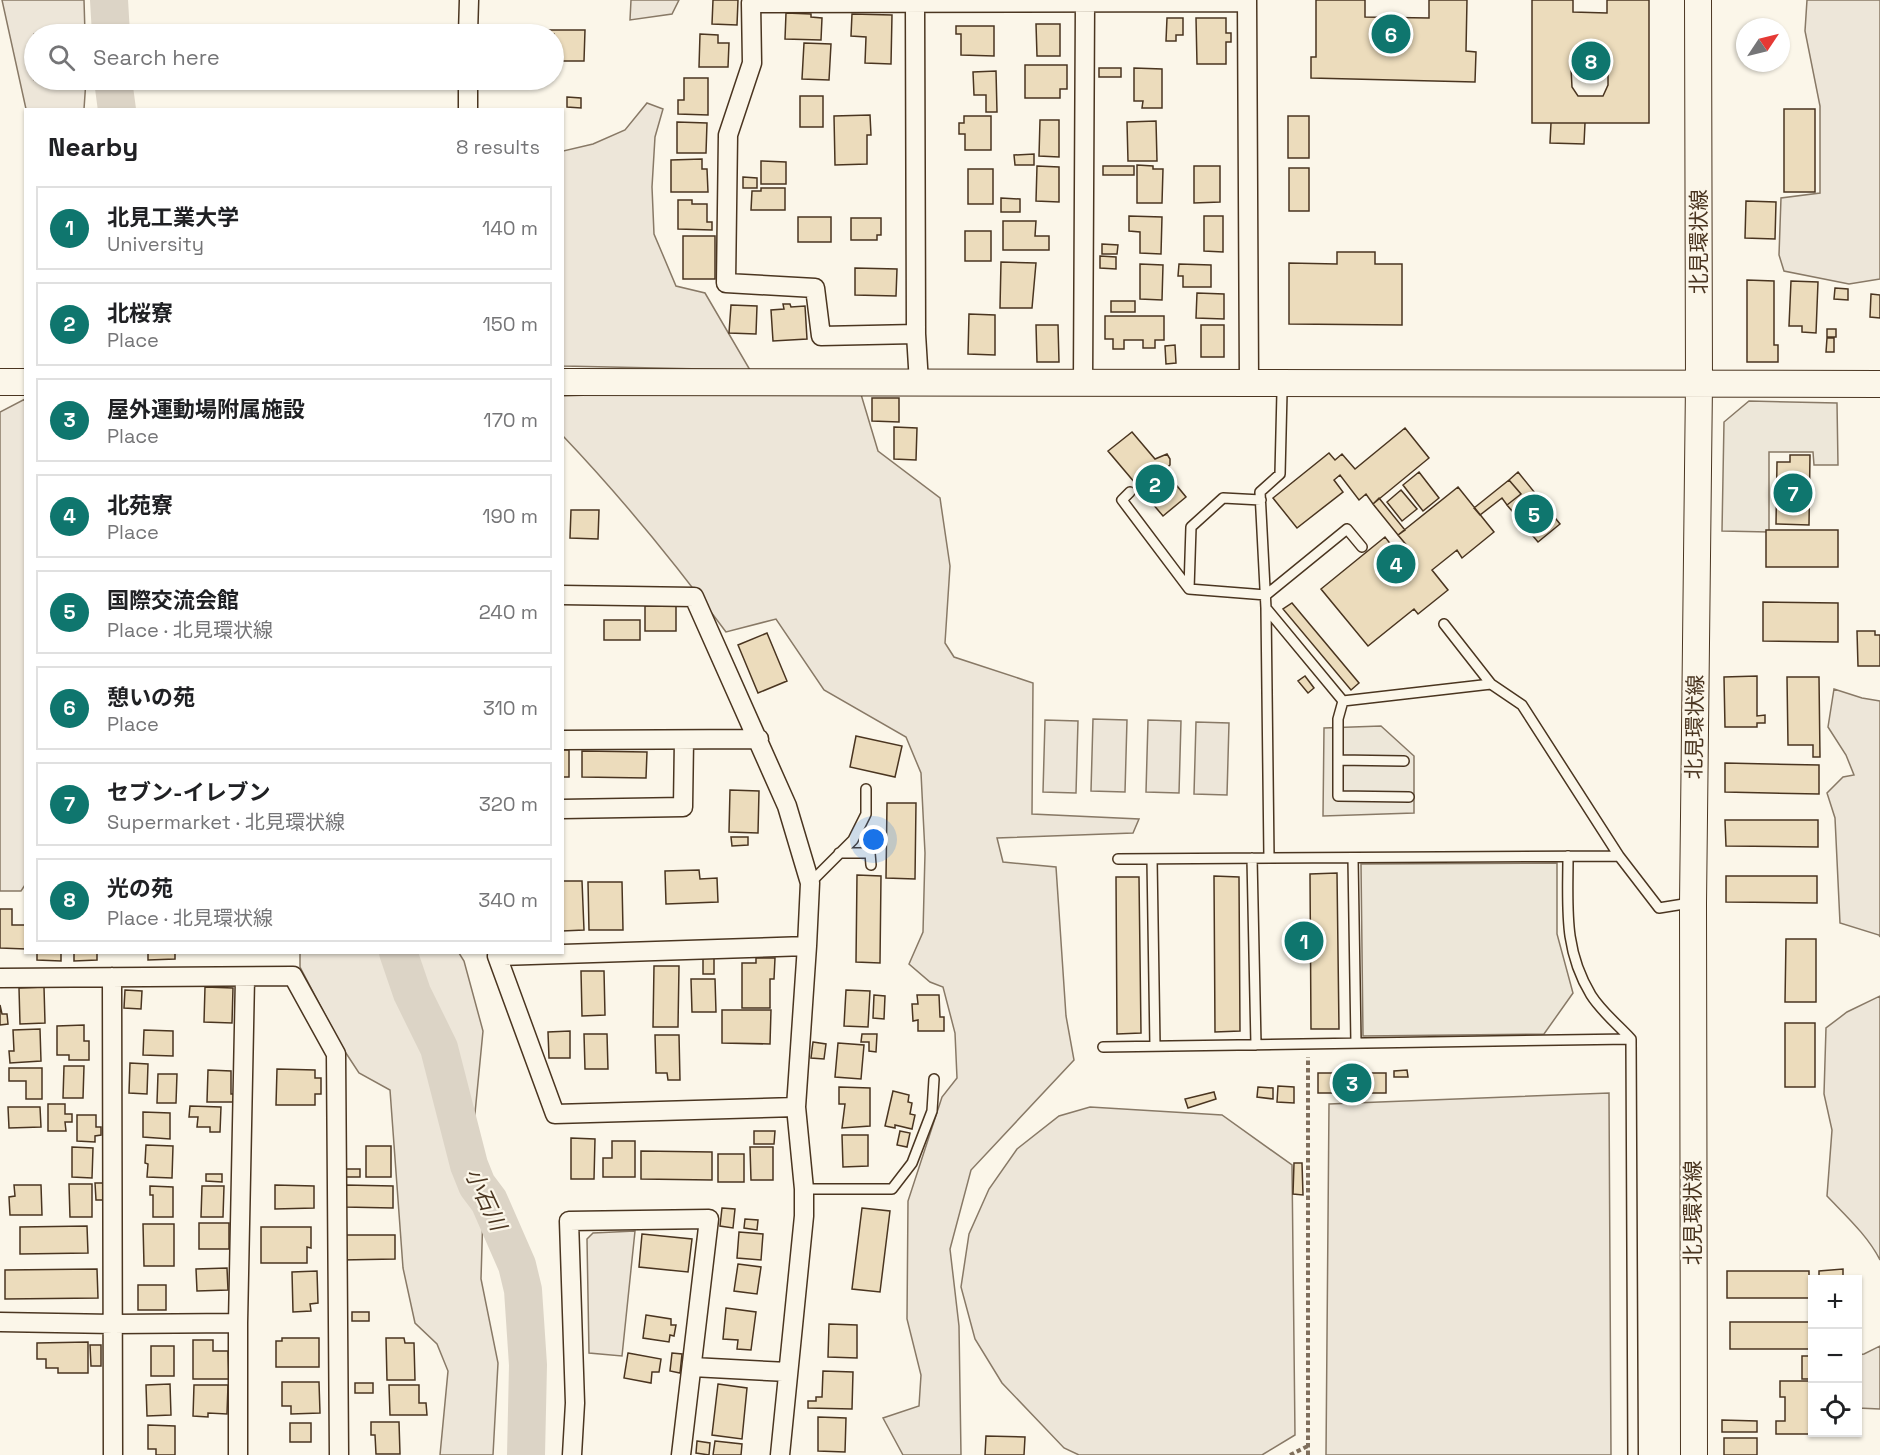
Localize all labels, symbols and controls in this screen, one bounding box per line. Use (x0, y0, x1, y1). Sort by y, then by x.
pin: 6 (1372, 12, 1410, 57)
north arrow (1736, 18, 1790, 72)
search box (24, 24, 564, 90)
pin: 8 (1572, 38, 1610, 84)
icon: search (45, 41, 78, 74)
text: Search here (93, 43, 220, 71)
text: Nearby (48, 130, 138, 164)
text: 8 results (456, 134, 540, 160)
street label: 北見環状線 (1685, 190, 1712, 295)
text: 北見工業大学 (107, 203, 239, 231)
text: 1 (65, 215, 74, 241)
text: 140 m (482, 215, 538, 241)
text: University (107, 231, 204, 257)
text: 北桜寮 (107, 299, 173, 327)
text: 2 (64, 311, 75, 337)
text: 150 m (483, 311, 538, 337)
text: Place (107, 327, 159, 353)
text: 屋外運動場附属施設 (107, 395, 305, 423)
text: 3 (63, 407, 76, 433)
text: 170 m (483, 407, 538, 433)
text: Place (107, 423, 159, 449)
pin: 2 (1136, 462, 1174, 506)
pin: 7 (1774, 470, 1812, 516)
text: 北苑寮 (107, 491, 173, 519)
pin: 5 (1514, 492, 1553, 536)
text: 4 (63, 503, 76, 529)
text: 190 m (482, 503, 538, 529)
text: Place (107, 519, 159, 545)
pin: 4 (1376, 542, 1416, 586)
text: 国際交流会館 (107, 586, 239, 614)
text: 5 (64, 599, 76, 625)
text: 240 m (479, 599, 538, 625)
text: Place · 北見環状線 (107, 617, 273, 643)
street label: 北見環状線 (1680, 674, 1709, 780)
text: 憩いの苑 (107, 683, 195, 711)
text: 6 (63, 695, 76, 721)
text: 310 m (483, 695, 538, 721)
text: Place (107, 711, 159, 737)
text: セブン-イレブン (107, 778, 271, 806)
text: 7 (64, 791, 75, 817)
text: 320 m (479, 791, 538, 817)
text: Supermarket · 北見環状線 (107, 809, 345, 835)
your location (859, 825, 888, 854)
text: 光の苑 (107, 874, 173, 902)
text: 8 (64, 887, 76, 913)
text: 340 m (478, 887, 538, 913)
text: Place · 北見環状線 (107, 905, 273, 931)
pin: 1 (1284, 918, 1324, 964)
pin: 3 (1332, 1060, 1372, 1106)
street label: 北見環状線 (1679, 1161, 1706, 1266)
water label: 小石川 (459, 1163, 513, 1237)
map controls (1808, 1275, 1862, 1437)
button: + (1808, 1275, 1862, 1329)
button: − (1808, 1329, 1862, 1383)
button: locate (1808, 1383, 1862, 1437)

